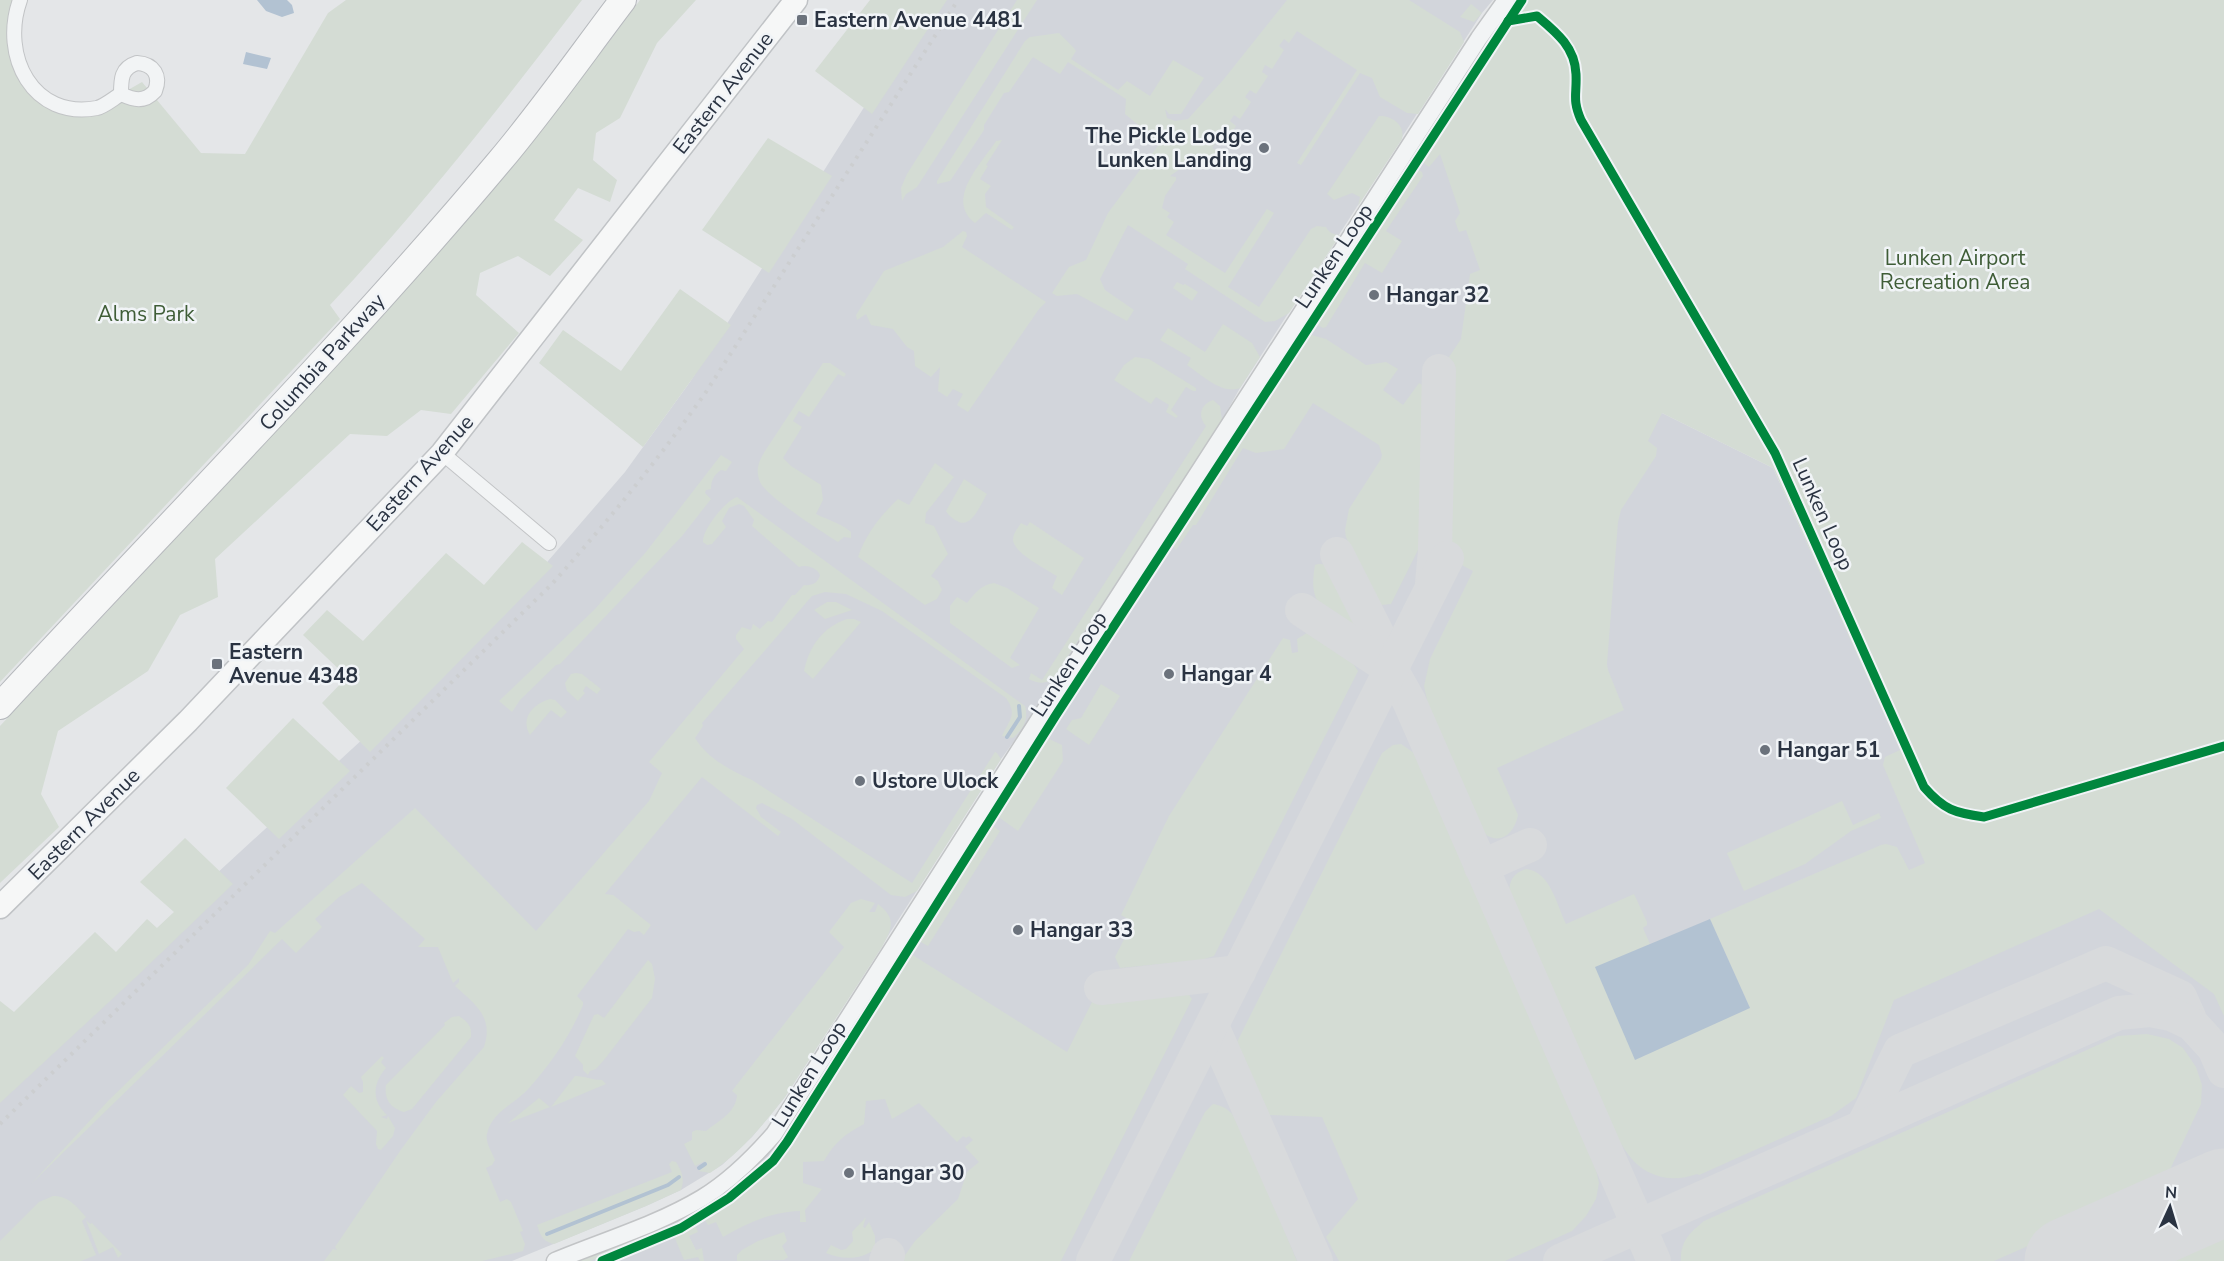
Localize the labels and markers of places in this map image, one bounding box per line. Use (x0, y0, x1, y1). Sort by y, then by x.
place label: Eastern Avenue 4481 (814, 6, 1023, 34)
marker: Eastern Avenue 4481 (795, 13, 809, 27)
place label: The Pickle Lodge Lunken Landing (1085, 122, 1252, 174)
marker: The Pickle Lodge Lunken Landing (1257, 141, 1271, 155)
place label: Hangar 32 (1386, 281, 1489, 309)
marker: Hangar 32 (1367, 288, 1381, 302)
place label: Eastern Avenue 4348 (229, 638, 358, 690)
marker: Eastern Avenue 4348 (210, 657, 224, 671)
place label: Hangar 4 (1181, 660, 1272, 688)
marker: Hangar 4 (1162, 667, 1176, 681)
place label: Hangar 51 (1777, 736, 1880, 764)
marker: Hangar 51 (1758, 743, 1772, 757)
place label: Ustore Ulock (872, 767, 999, 795)
marker: Ustore Ulock (853, 774, 867, 788)
place label: Hangar 33 (1030, 916, 1133, 944)
marker: Hangar 33 (1011, 923, 1025, 937)
place label: Hangar 30 (861, 1159, 964, 1187)
marker: Hangar 30 (842, 1166, 856, 1180)

